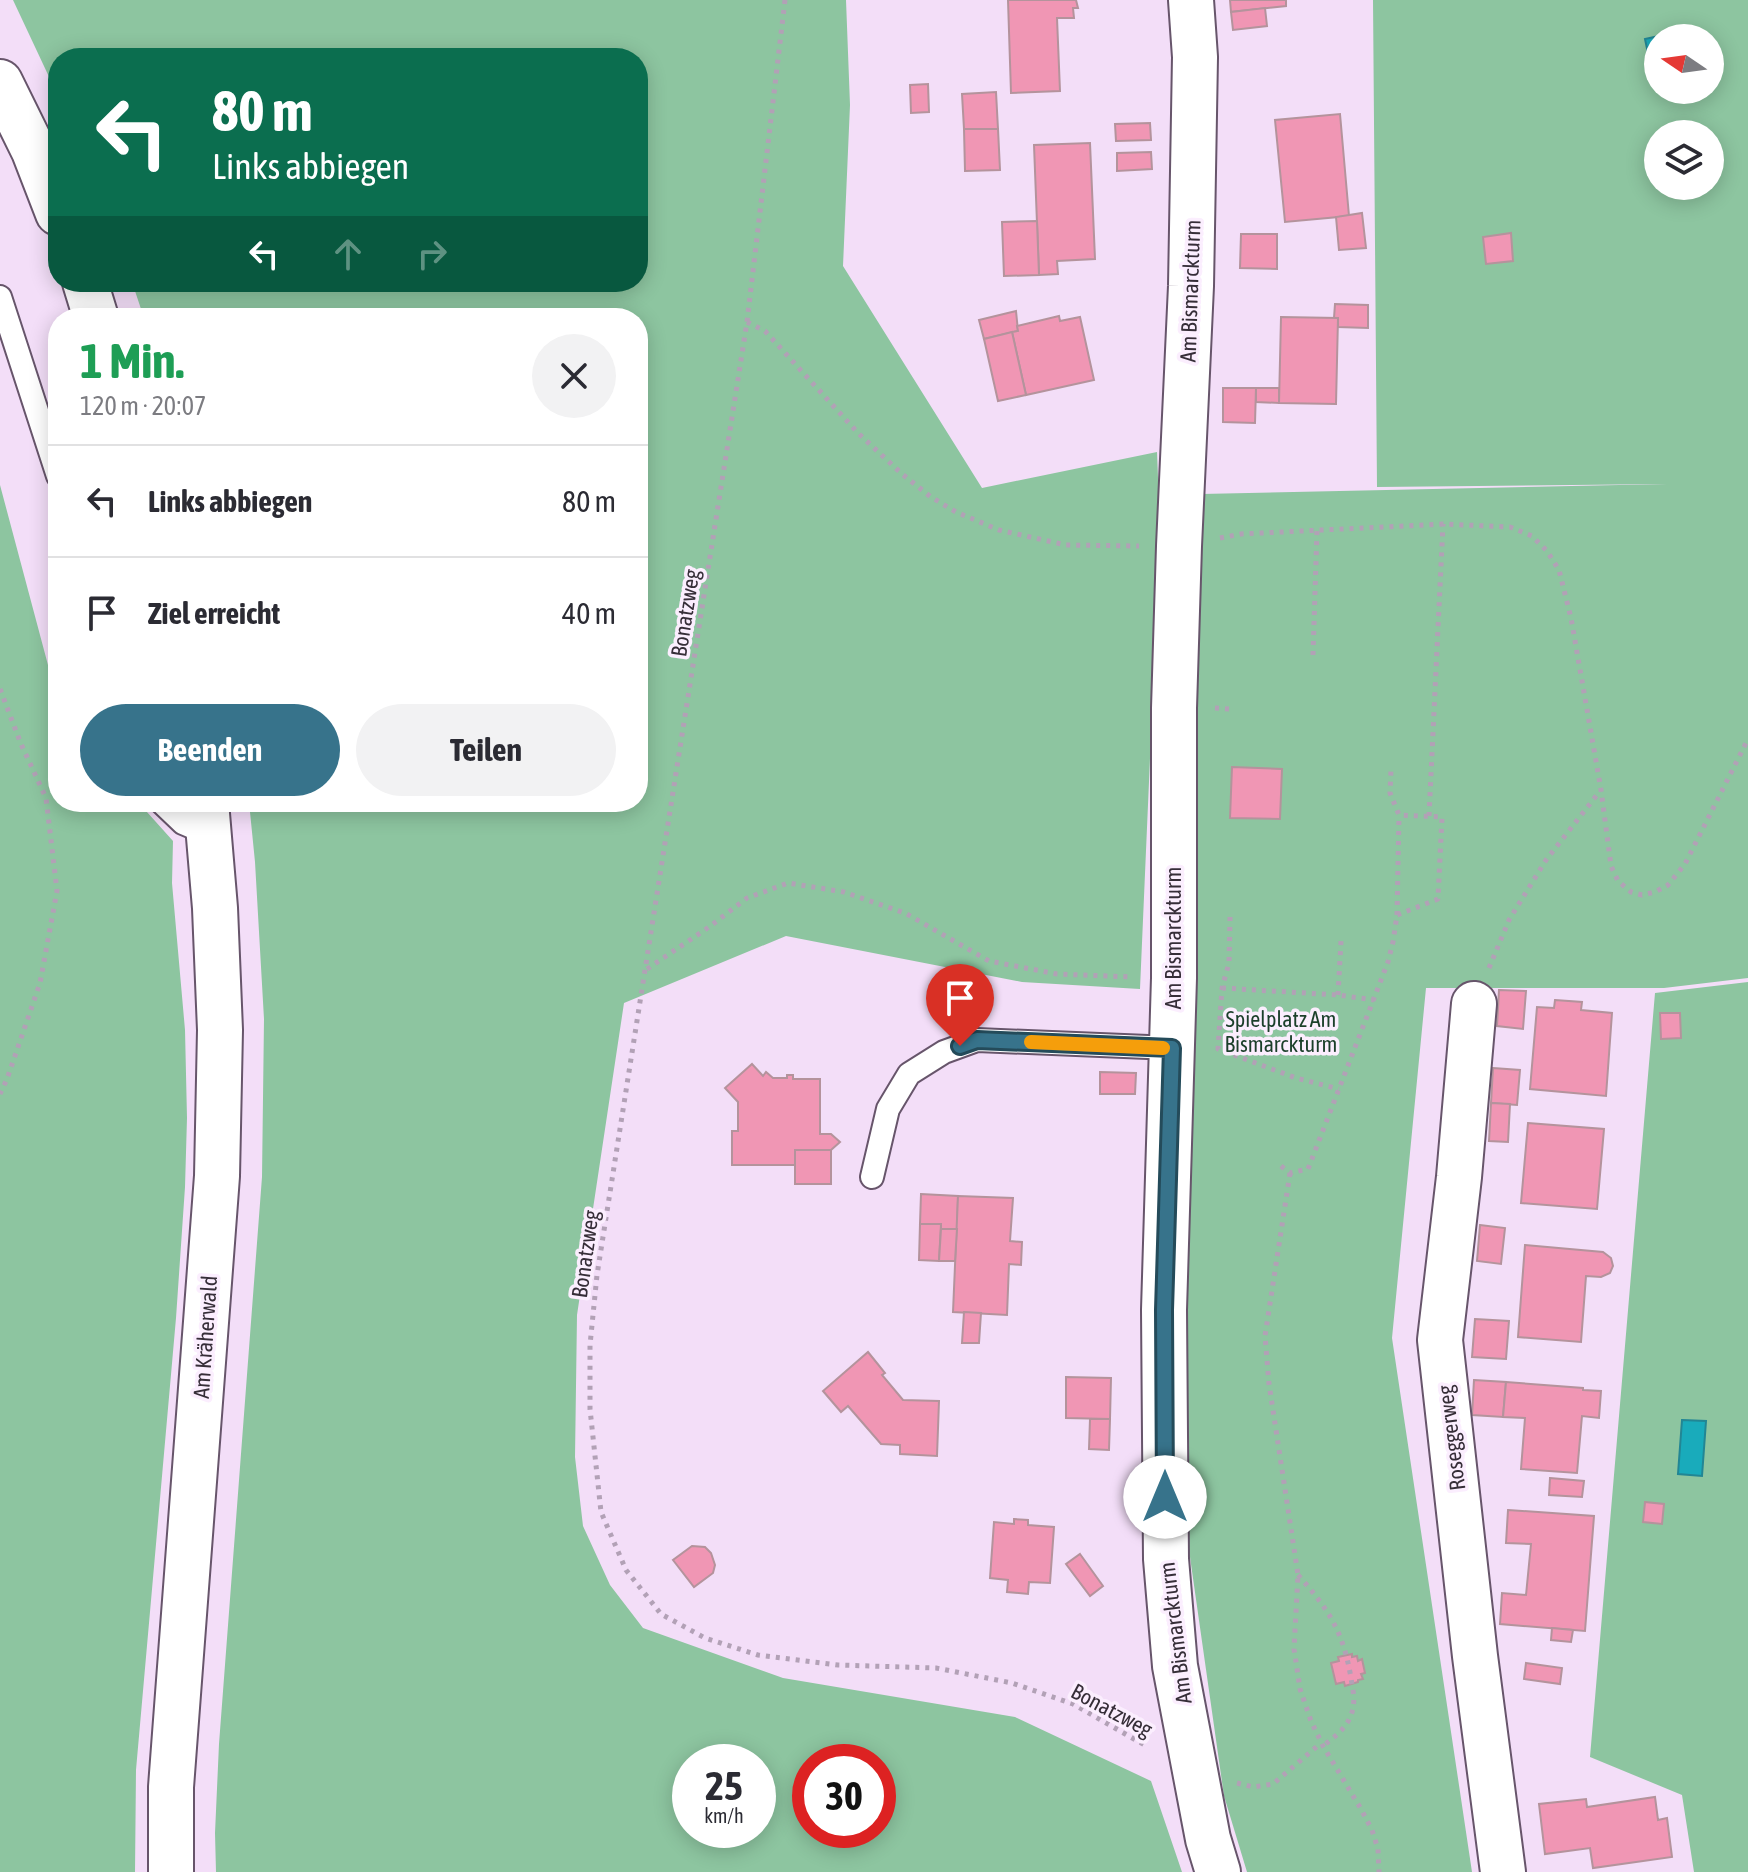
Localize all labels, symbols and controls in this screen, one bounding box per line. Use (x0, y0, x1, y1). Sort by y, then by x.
north arrow (1644, 24, 1724, 104)
map controls (1644, 24, 1724, 200)
text: 80 m (212, 79, 313, 143)
icon: left (80, 80, 184, 184)
button: layers (1644, 120, 1724, 200)
text: Links abbiegen (212, 145, 409, 187)
street label: Am Bismarckturm (1175, 219, 1205, 363)
icon: left (242, 232, 286, 276)
icon: ahead (326, 232, 370, 276)
icon: right (410, 232, 454, 276)
text: 1 Min. (80, 333, 184, 388)
button: close (532, 334, 616, 418)
text: 120 m · 20:07 (80, 391, 206, 421)
icon: left (80, 479, 124, 523)
text: Links abbiegen (148, 484, 312, 518)
text: 80 m (562, 484, 616, 518)
street label: Bonatzweg (665, 567, 705, 659)
icon: arrive (80, 591, 124, 635)
text: Ziel erreicht (148, 596, 280, 630)
text: 40 m (562, 596, 616, 630)
button: Beenden (80, 704, 340, 796)
button: Teilen (356, 704, 616, 796)
street label: Am Bismarckturm (1160, 867, 1186, 1009)
pin (926, 964, 994, 1046)
icon: arrive (938, 976, 982, 1020)
park label: Spielplatz Am Bismarckturm (1225, 1006, 1337, 1057)
street label: Bonatzweg (566, 1208, 604, 1300)
street label: Am Kräherwald (188, 1275, 222, 1399)
street label: Roseggerweg (1432, 1383, 1470, 1492)
position arrow (1123, 1455, 1207, 1539)
street label: Am Bismarckturm (1153, 1561, 1197, 1705)
street label: Bonatzweg (1067, 1678, 1158, 1742)
speed limit sign: 30 (792, 1744, 896, 1848)
text: 25 (705, 1763, 743, 1808)
text: km/h (704, 1804, 744, 1827)

